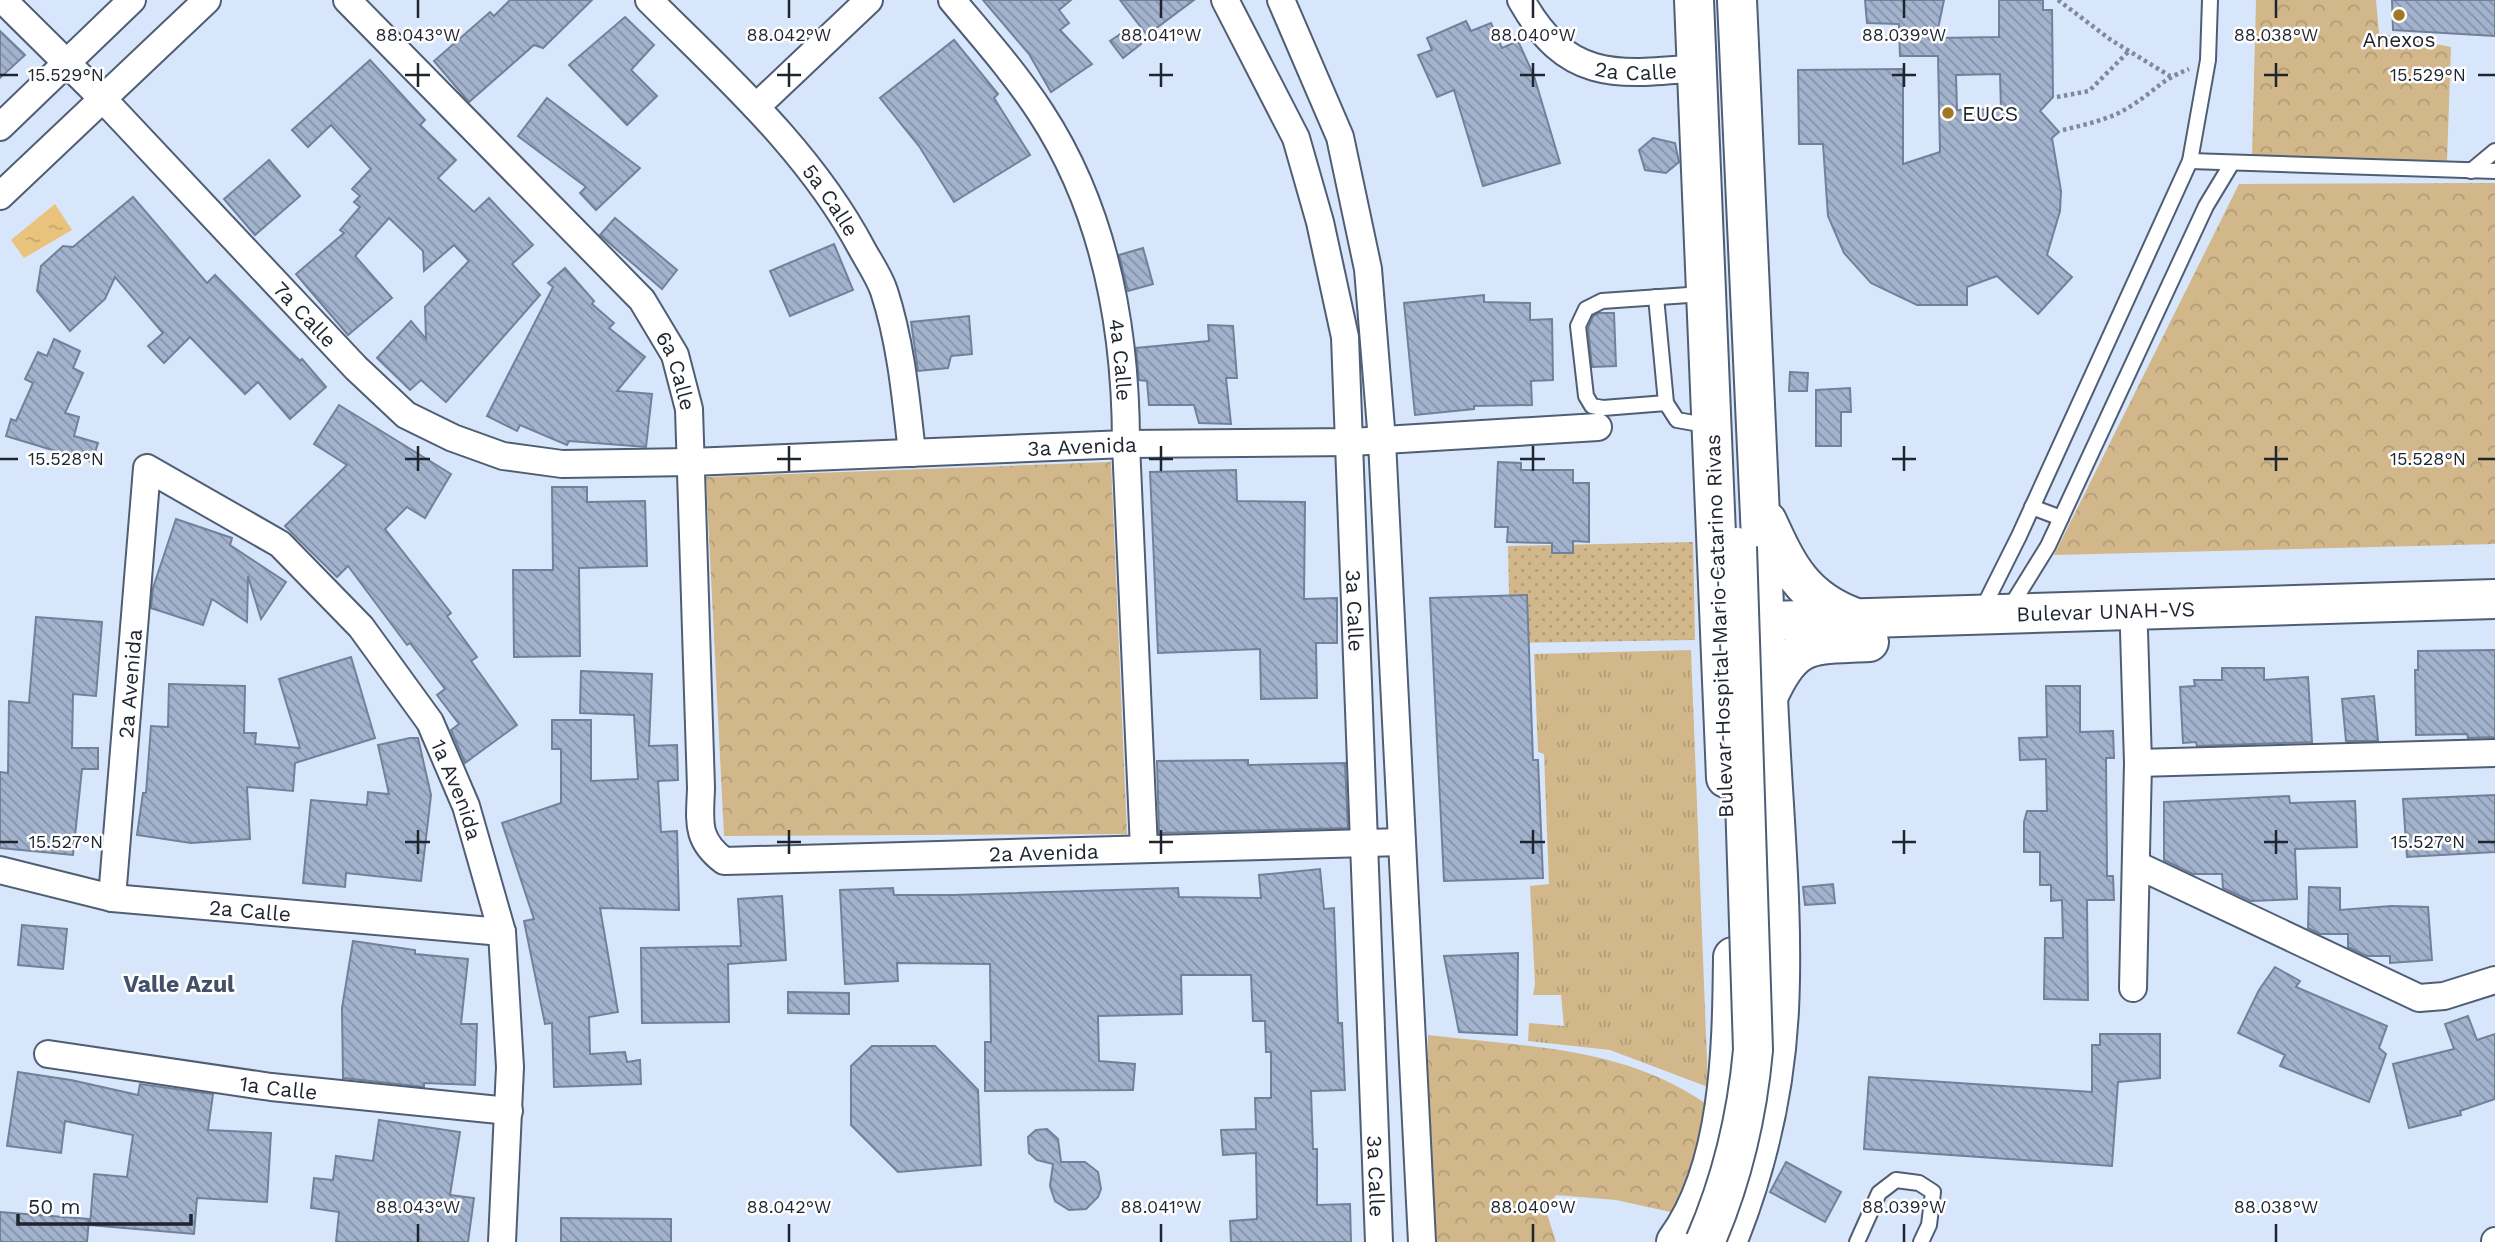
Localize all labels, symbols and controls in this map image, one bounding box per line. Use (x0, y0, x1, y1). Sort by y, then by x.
marker: Anexos (2391, 7, 2407, 23)
text: 88.043°W (376, 24, 460, 45)
text: 88.042°W (747, 24, 831, 45)
text: 88.041°W (1120, 24, 1202, 45)
text: 88.040°W (1490, 24, 1576, 45)
text: 88.039°W (1862, 24, 1946, 45)
text: 88.038°W (2234, 24, 2318, 45)
place label: Anexos (2362, 27, 2436, 52)
street label: 2a Calle (1592, 55, 1678, 85)
text: 15.529°N (28, 64, 104, 85)
text: 15.529°N (2390, 64, 2466, 85)
place label: EUCS (1962, 101, 2018, 126)
marker: EUCS (1940, 105, 1956, 121)
street label: 5a Calle (798, 159, 865, 240)
street label: 7a Calle (268, 276, 342, 352)
street label: 4a Calle (1104, 317, 1137, 402)
street label: 6a Calle (651, 326, 701, 413)
street label: 3a Avenida (1027, 431, 1137, 461)
street label: Bulevar Hospital Mario Catarino Rivas (1700, 434, 1738, 818)
text: 15.528°N (28, 448, 104, 469)
text: 15.528°N (2390, 448, 2466, 469)
street label: 3a Calle (1341, 569, 1369, 652)
street label: Bulevar UNAH-VS (2016, 596, 2195, 626)
street label: 2a Avenida (113, 628, 146, 739)
street label: 1a Avenida (426, 736, 488, 843)
text: 15.527°N (29, 831, 103, 852)
text: 15.527°N (2391, 831, 2465, 852)
street label: 2a Avenida (989, 838, 1099, 866)
street label: 2a Calle (208, 894, 292, 926)
district label: Valle Azul (123, 971, 235, 998)
street label: 1a Calle (238, 1070, 319, 1104)
street label: 3a Calle (1362, 1135, 1391, 1218)
scale bar (18, 1182, 191, 1226)
text: 50 m (28, 1194, 80, 1219)
text: 88.043°W (376, 1196, 460, 1217)
text: 88.042°W (747, 1196, 831, 1217)
text: 88.041°W (1120, 1196, 1202, 1217)
text: 88.040°W (1490, 1196, 1576, 1217)
text: 88.039°W (1862, 1196, 1946, 1217)
text: 88.038°W (2234, 1196, 2318, 1217)

